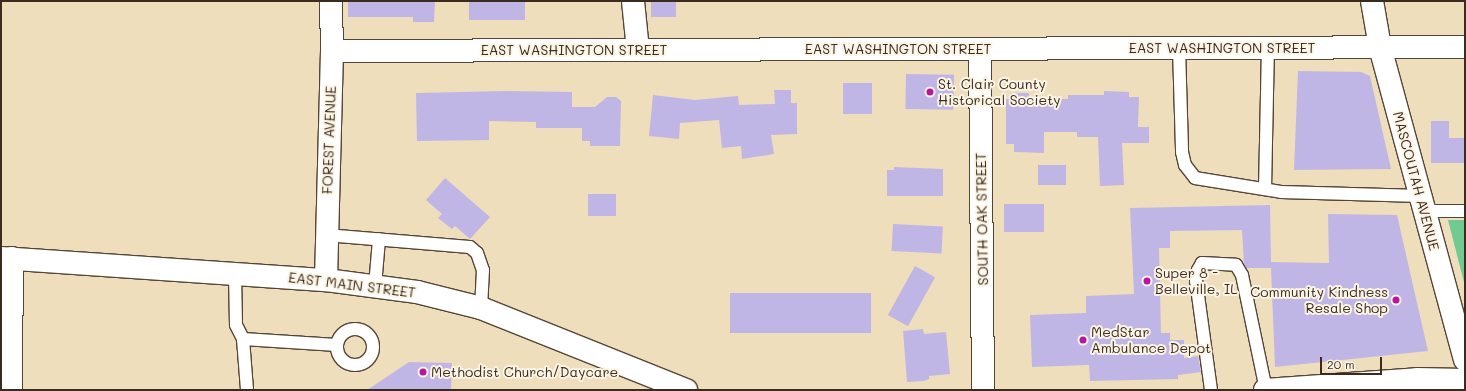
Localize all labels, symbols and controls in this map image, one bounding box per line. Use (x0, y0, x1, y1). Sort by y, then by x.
street label: EAST WASHINGTON STREET (1129, 40, 1315, 56)
street label: EAST WASHINGTON STREET (805, 41, 991, 57)
street label: EAST WASHINGTON STREET (481, 42, 667, 58)
place label: St. Clair County Historical Society (938, 76, 1061, 108)
street label: FOREST AVENUE (319, 86, 339, 194)
marker: St. Clair County Historical Society (925, 87, 935, 97)
street label: MASCOUTAH AVENUE (1389, 110, 1443, 252)
street label: SOUTH OAK STREET (972, 152, 992, 286)
place label: Super 8 - Belleville, IL (1155, 265, 1238, 298)
street label: EAST MAIN STREET (287, 269, 417, 301)
marker: Super 8 - Belleville, IL (1142, 276, 1152, 286)
place label: Community Kindness Resale Shop (1250, 284, 1388, 316)
marker: Community Kindness Resale Shop (1391, 295, 1401, 305)
place label: MedStar Ambulance Depot (1091, 324, 1211, 356)
marker: MedStar Ambulance Depot (1078, 335, 1088, 345)
scale bar (1322, 349, 1384, 375)
text: 20 m (1327, 356, 1355, 372)
place label: Methodist Church/Daycare (431, 364, 618, 380)
marker: Methodist Church/Daycare (418, 367, 428, 377)

